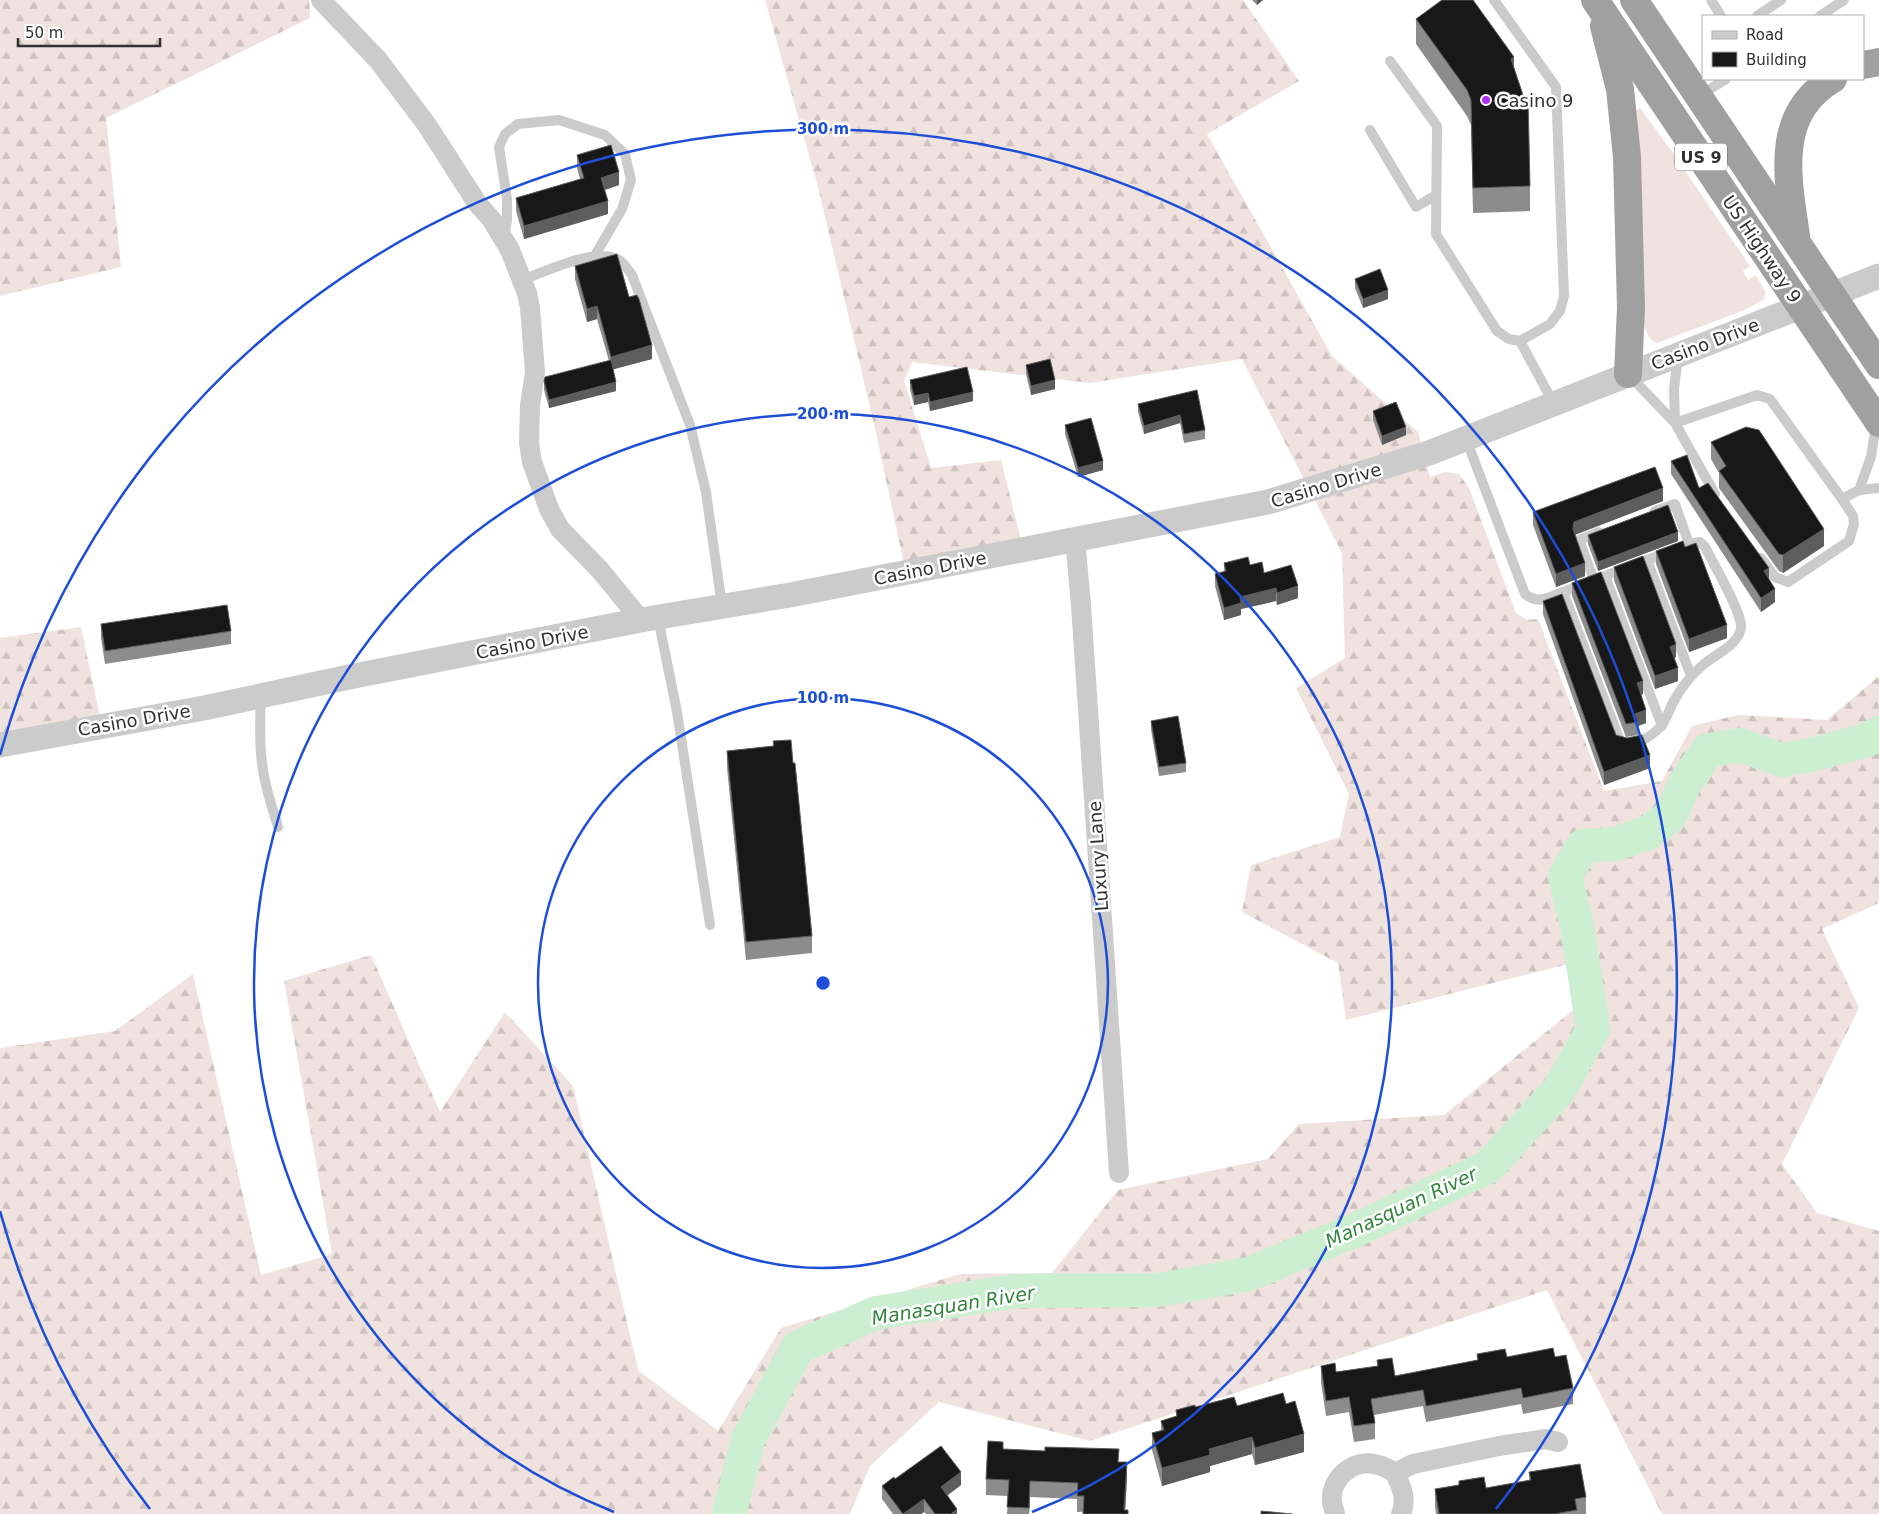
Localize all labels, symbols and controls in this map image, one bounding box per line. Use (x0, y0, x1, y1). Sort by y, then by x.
scale bar (18, 15, 160, 47)
legend (1702, 15, 1864, 80)
text: 50 m (25, 24, 63, 42)
text: Road (1746, 26, 1784, 44)
text: Building (1746, 51, 1807, 69)
place label: Casino 9 (1496, 90, 1574, 111)
marker: Casino 9 (1480, 94, 1492, 106)
text: 300 m (797, 120, 849, 138)
road number: US 9 (1675, 144, 1727, 170)
street label: US Highway 9 (1718, 191, 1806, 307)
street label: Casino Drive (1648, 314, 1762, 374)
text: 200 m (797, 405, 849, 423)
street label: Casino Drive (1268, 458, 1384, 512)
street label: Casino Drive (872, 547, 988, 589)
street label: Casino Drive (474, 621, 590, 663)
text: 100 m (797, 689, 849, 707)
street label: Casino Drive (76, 700, 192, 740)
street label: Luxury Lane (1084, 800, 1112, 912)
centre of rings (814, 974, 832, 992)
water label: Manasquan River (1322, 1162, 1481, 1252)
water label: Manasquan River (870, 1281, 1037, 1329)

